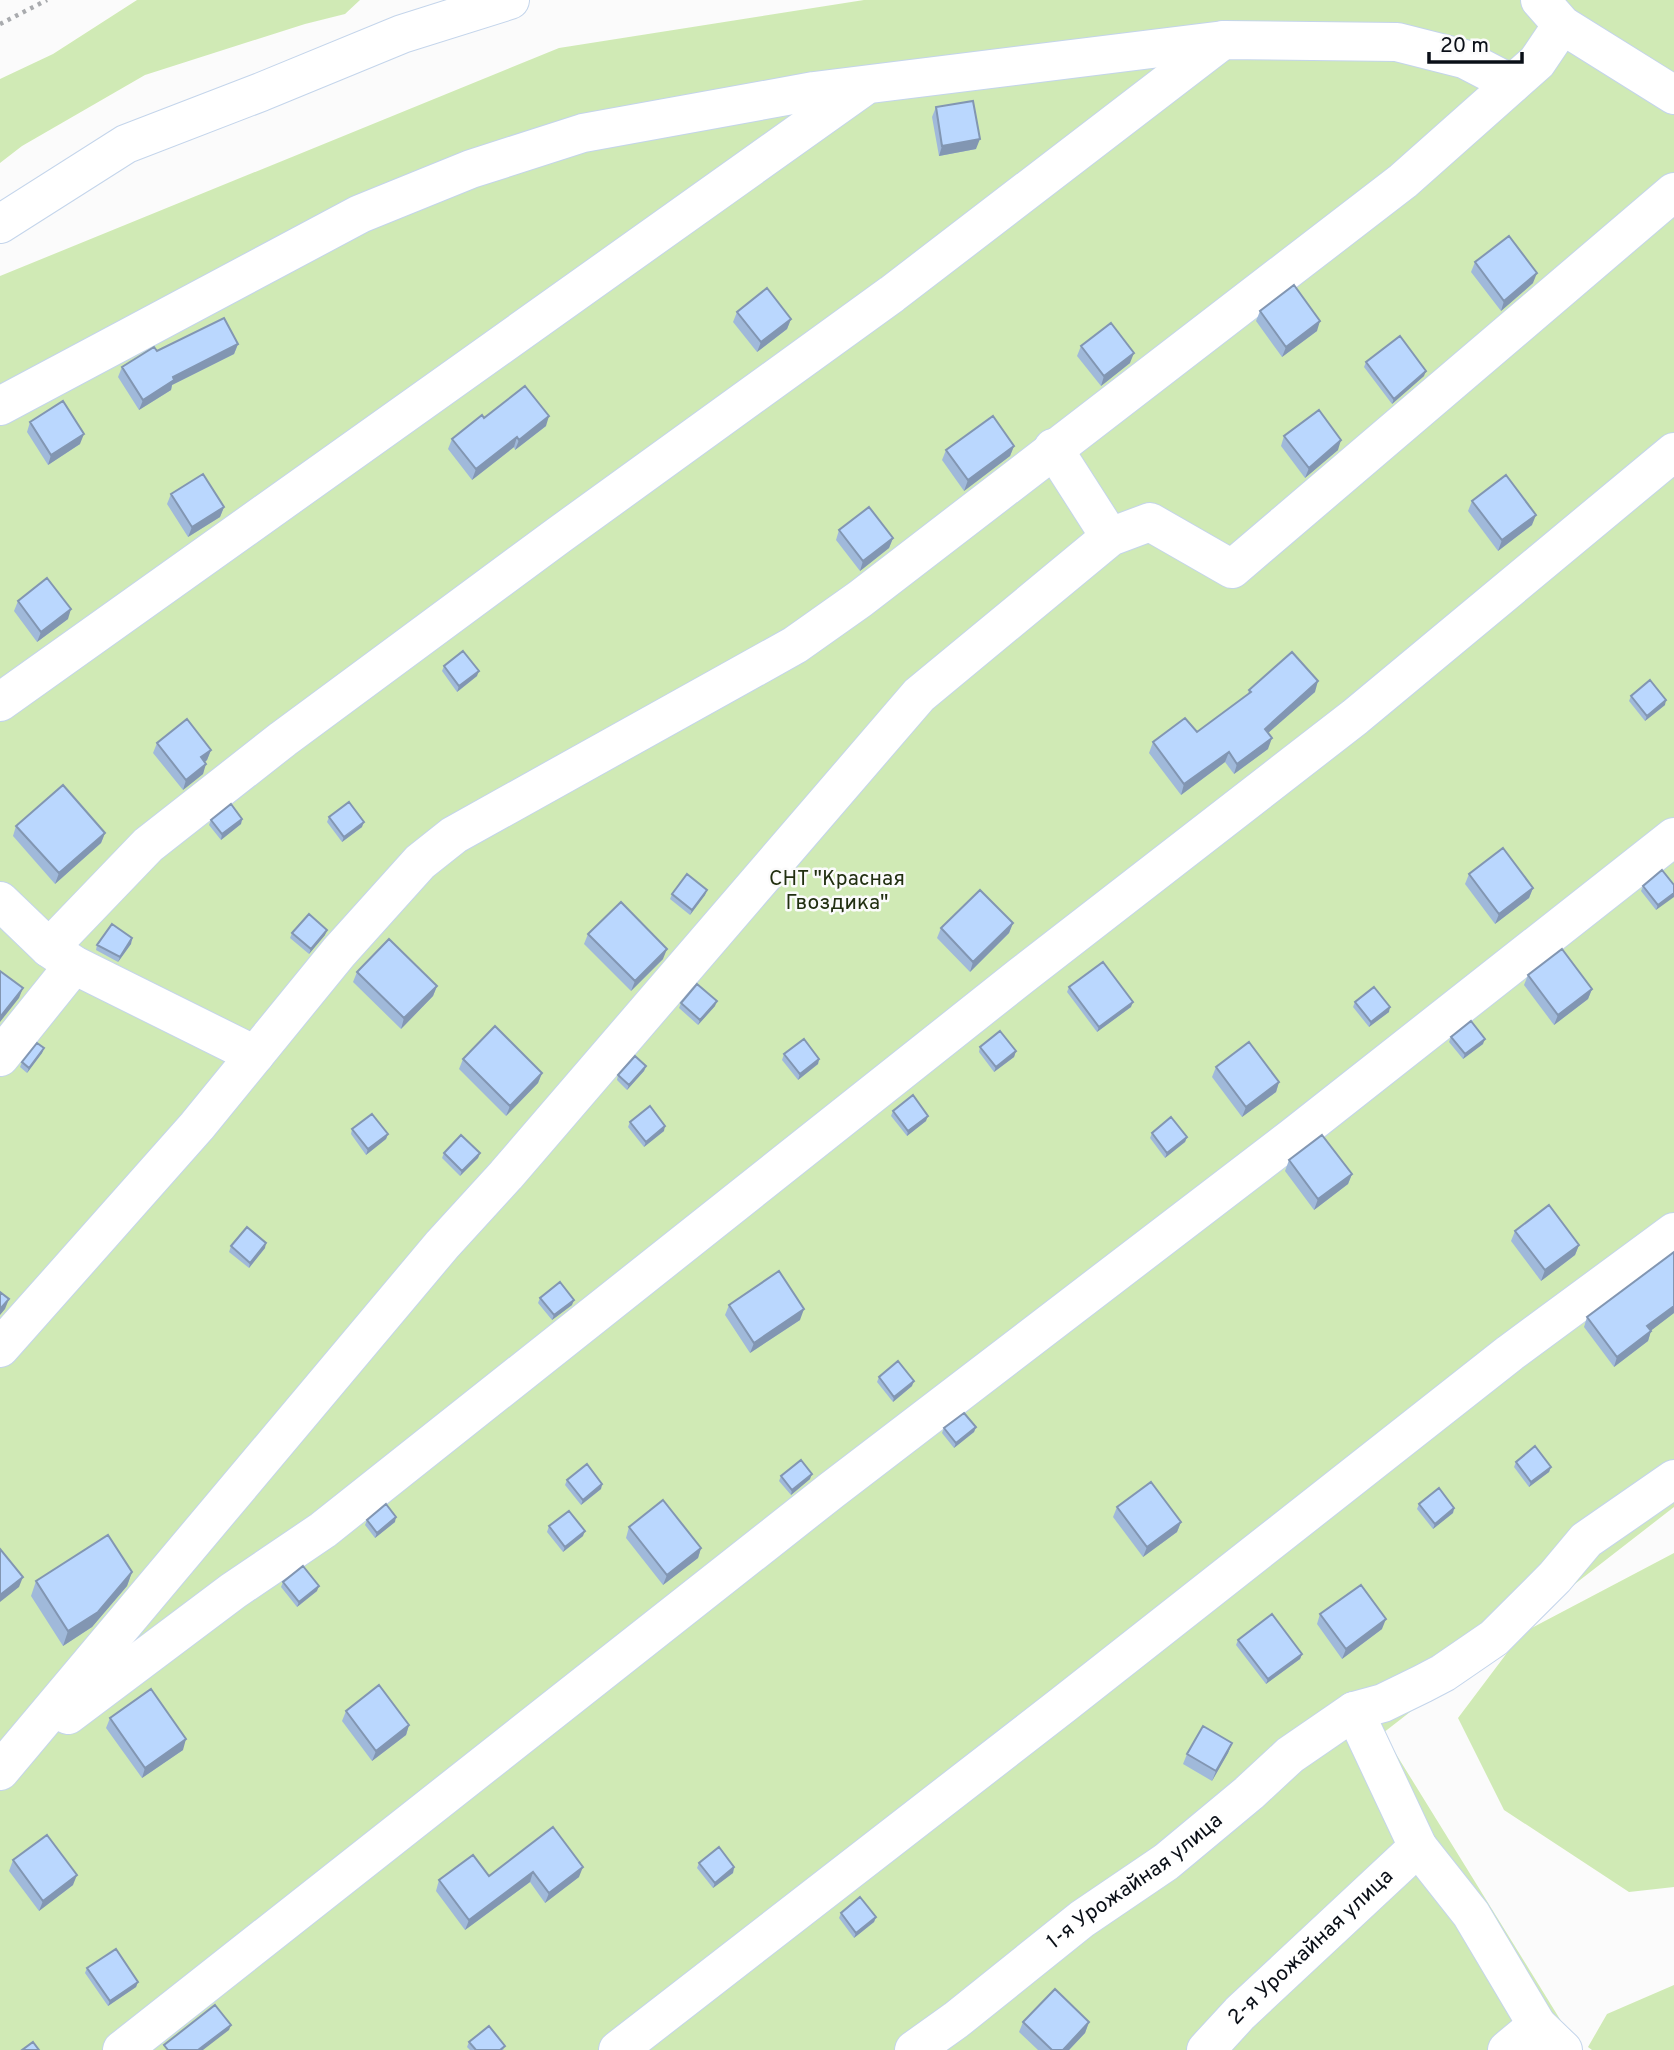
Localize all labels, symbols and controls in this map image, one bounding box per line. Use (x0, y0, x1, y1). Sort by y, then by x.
scale bar (1429, 21, 1522, 65)
text: 20 m (1440, 33, 1489, 60)
park label: СНТ "Красная Гвоздика" (769, 866, 905, 917)
street label: 1-я Урожайная улица (1041, 1807, 1228, 1955)
street label: 2-я Урожайная улица (1222, 1863, 1399, 2031)

